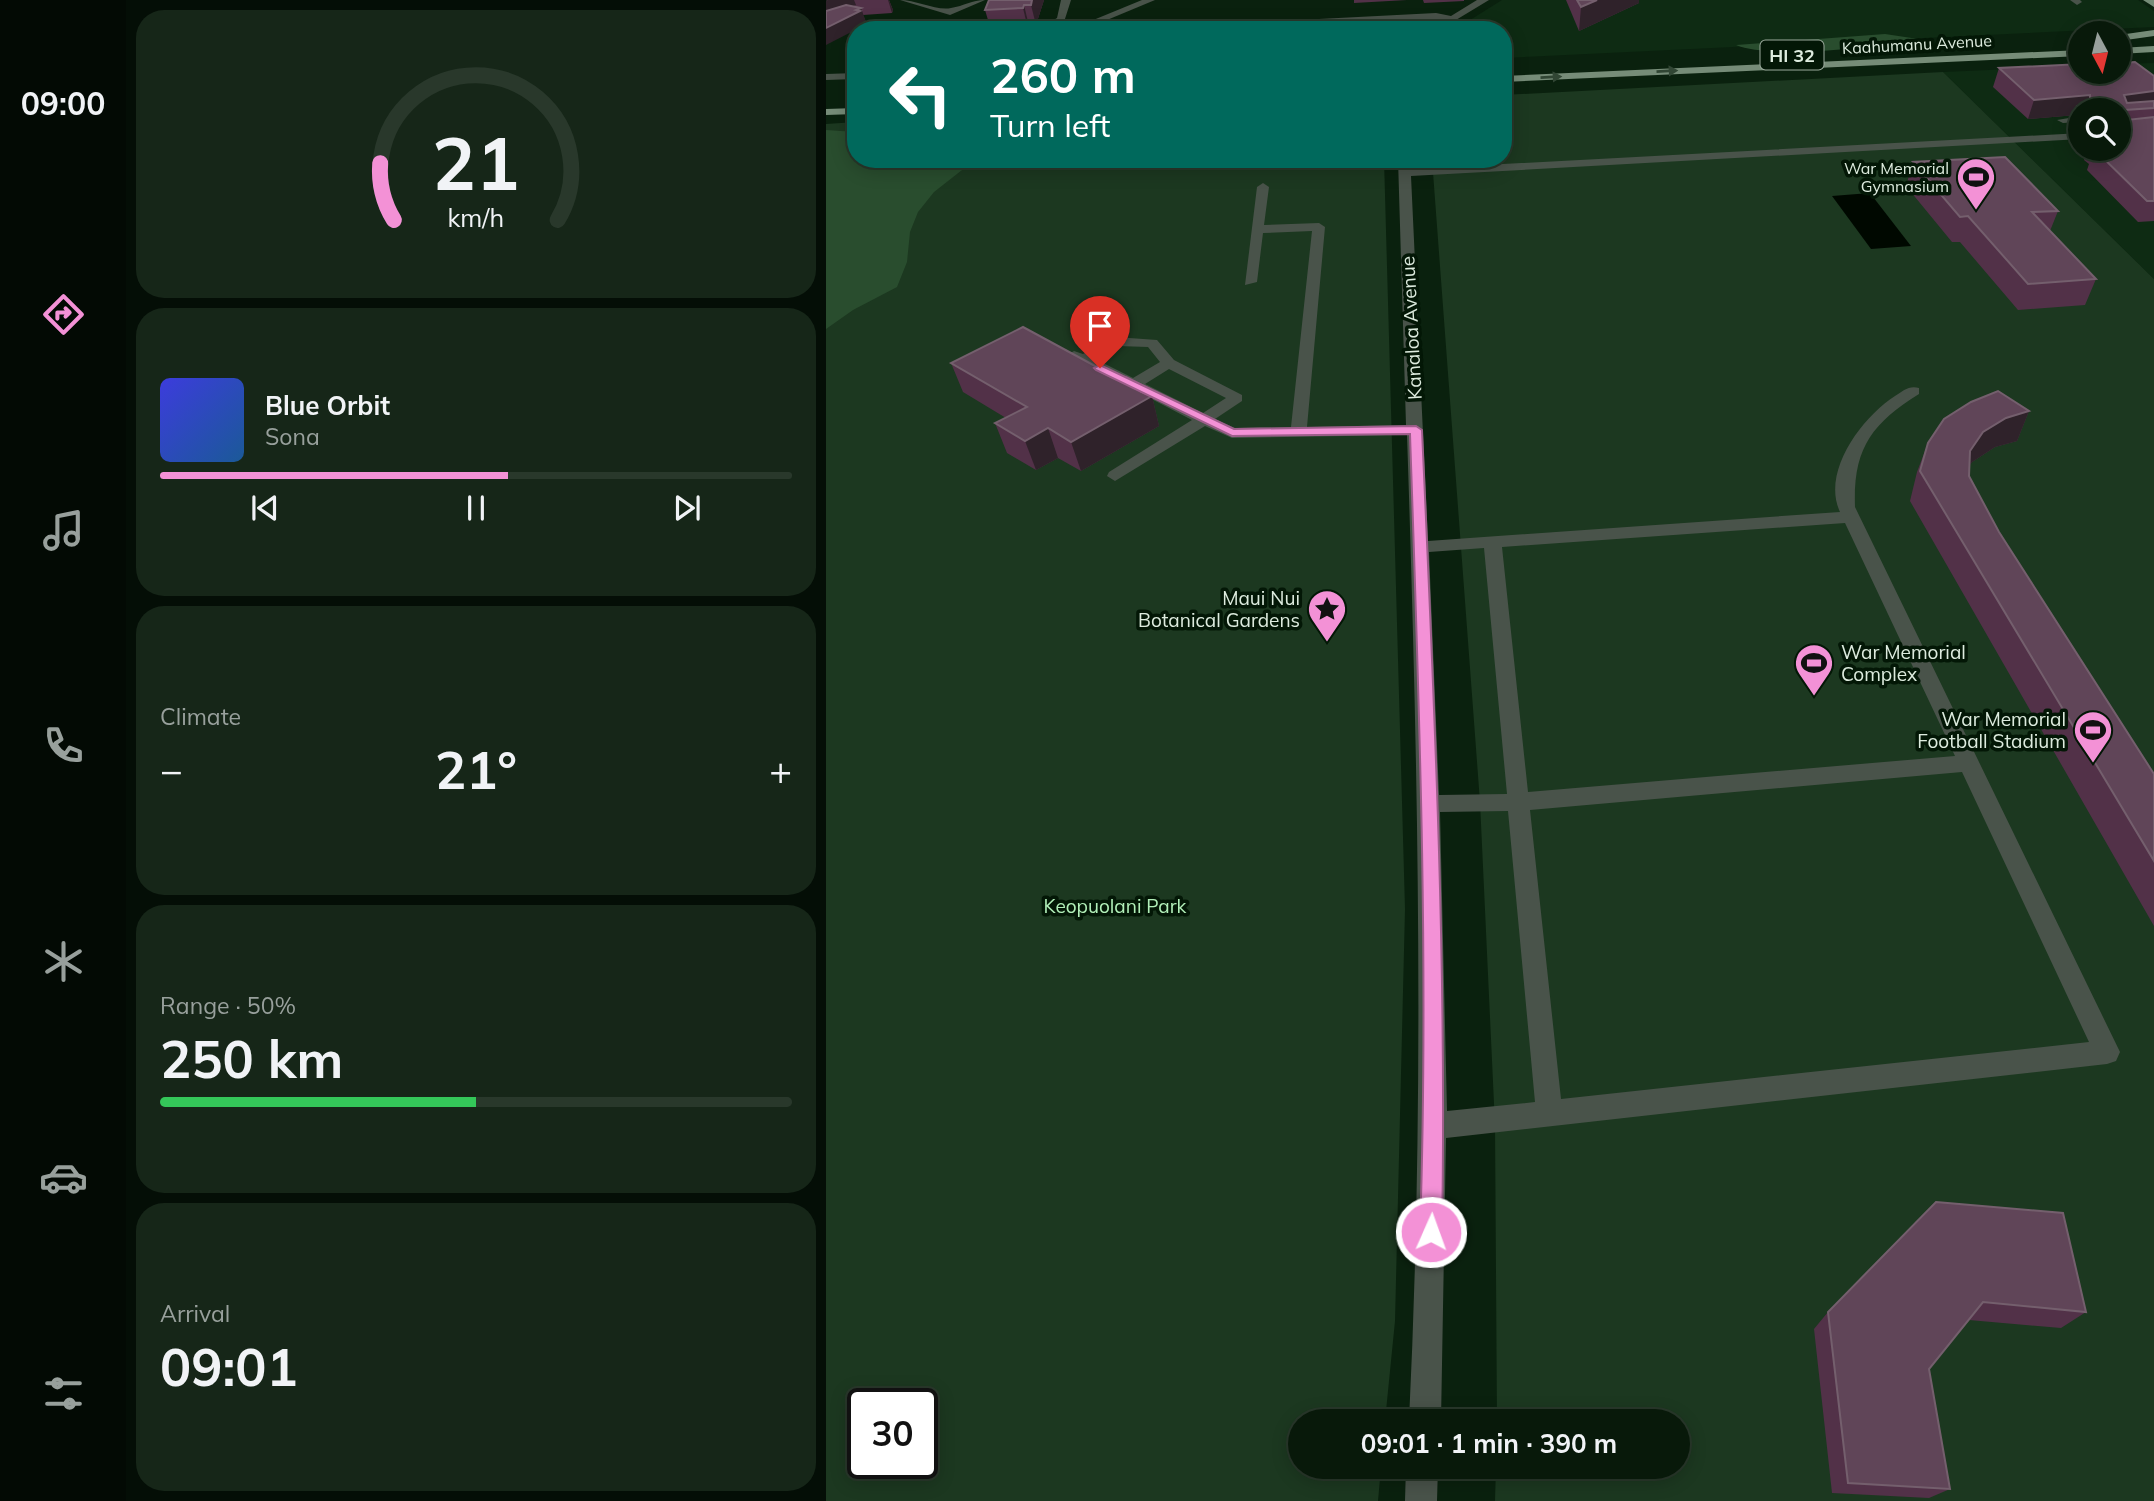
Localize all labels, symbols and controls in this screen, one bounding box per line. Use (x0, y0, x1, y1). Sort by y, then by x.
north arrow (2068, 21, 2132, 84)
map controls (2068, 21, 2131, 161)
street label: Kaahumanu Avenue (1842, 30, 1992, 58)
road number: HI 32 (1760, 40, 1824, 70)
text: 260 m (990, 44, 1136, 105)
icon: left (875, 49, 966, 140)
one-way arrow (1656, 66, 1678, 77)
one-way arrow (1540, 71, 1562, 82)
text: 09:00 (21, 83, 105, 123)
button: search (2068, 98, 2131, 161)
text: Turn left (990, 105, 1110, 145)
text: 21 (432, 117, 520, 208)
sports icon: War Memorial Gymnasium (1955, 156, 1997, 211)
place label: War Memorial Gymnasium (1844, 158, 1949, 196)
text: km/h (448, 202, 504, 233)
street label: Kanaloa Avenue (1395, 256, 1427, 400)
icon: directions (39, 290, 88, 339)
pin (1070, 296, 1130, 368)
icon: arrive (1081, 307, 1119, 345)
text: Blue Orbit (265, 389, 390, 422)
text: Sona (265, 422, 320, 451)
icon: previous (246, 489, 284, 527)
icon: pause (457, 489, 495, 527)
icon: next (668, 489, 706, 527)
icon: music (39, 506, 88, 555)
place label: Maui Nui Botanical Gardens (1138, 586, 1300, 632)
place icon: Maui Nui Botanical Gardens (1306, 588, 1348, 643)
place label: War Memorial Complex (1841, 640, 1966, 686)
sports icon: War Memorial Complex (1793, 642, 1835, 697)
text: Climate (160, 702, 241, 731)
place label: War Memorial Football Stadium (1917, 707, 2066, 753)
sports icon: War Memorial Football Stadium (2072, 709, 2114, 764)
icon: phone (39, 721, 88, 770)
text: 21° (435, 737, 517, 802)
text: − (160, 746, 183, 794)
text: + (769, 746, 792, 794)
park label: Keopuolani Park (1044, 894, 1187, 918)
icon: climate (39, 937, 88, 986)
text: Range · 50% (160, 991, 296, 1020)
text: 250 km (160, 1026, 343, 1091)
icon: car (39, 1153, 88, 1202)
position arrow (1394, 1195, 1468, 1269)
text: Arrival (160, 1299, 230, 1328)
text: 09:01 (160, 1334, 298, 1399)
icon: filters (39, 1369, 88, 1418)
speed limit sign: 30 (847, 1388, 938, 1479)
text: 09:01 · 1 min · 390 m (1361, 1427, 1617, 1460)

